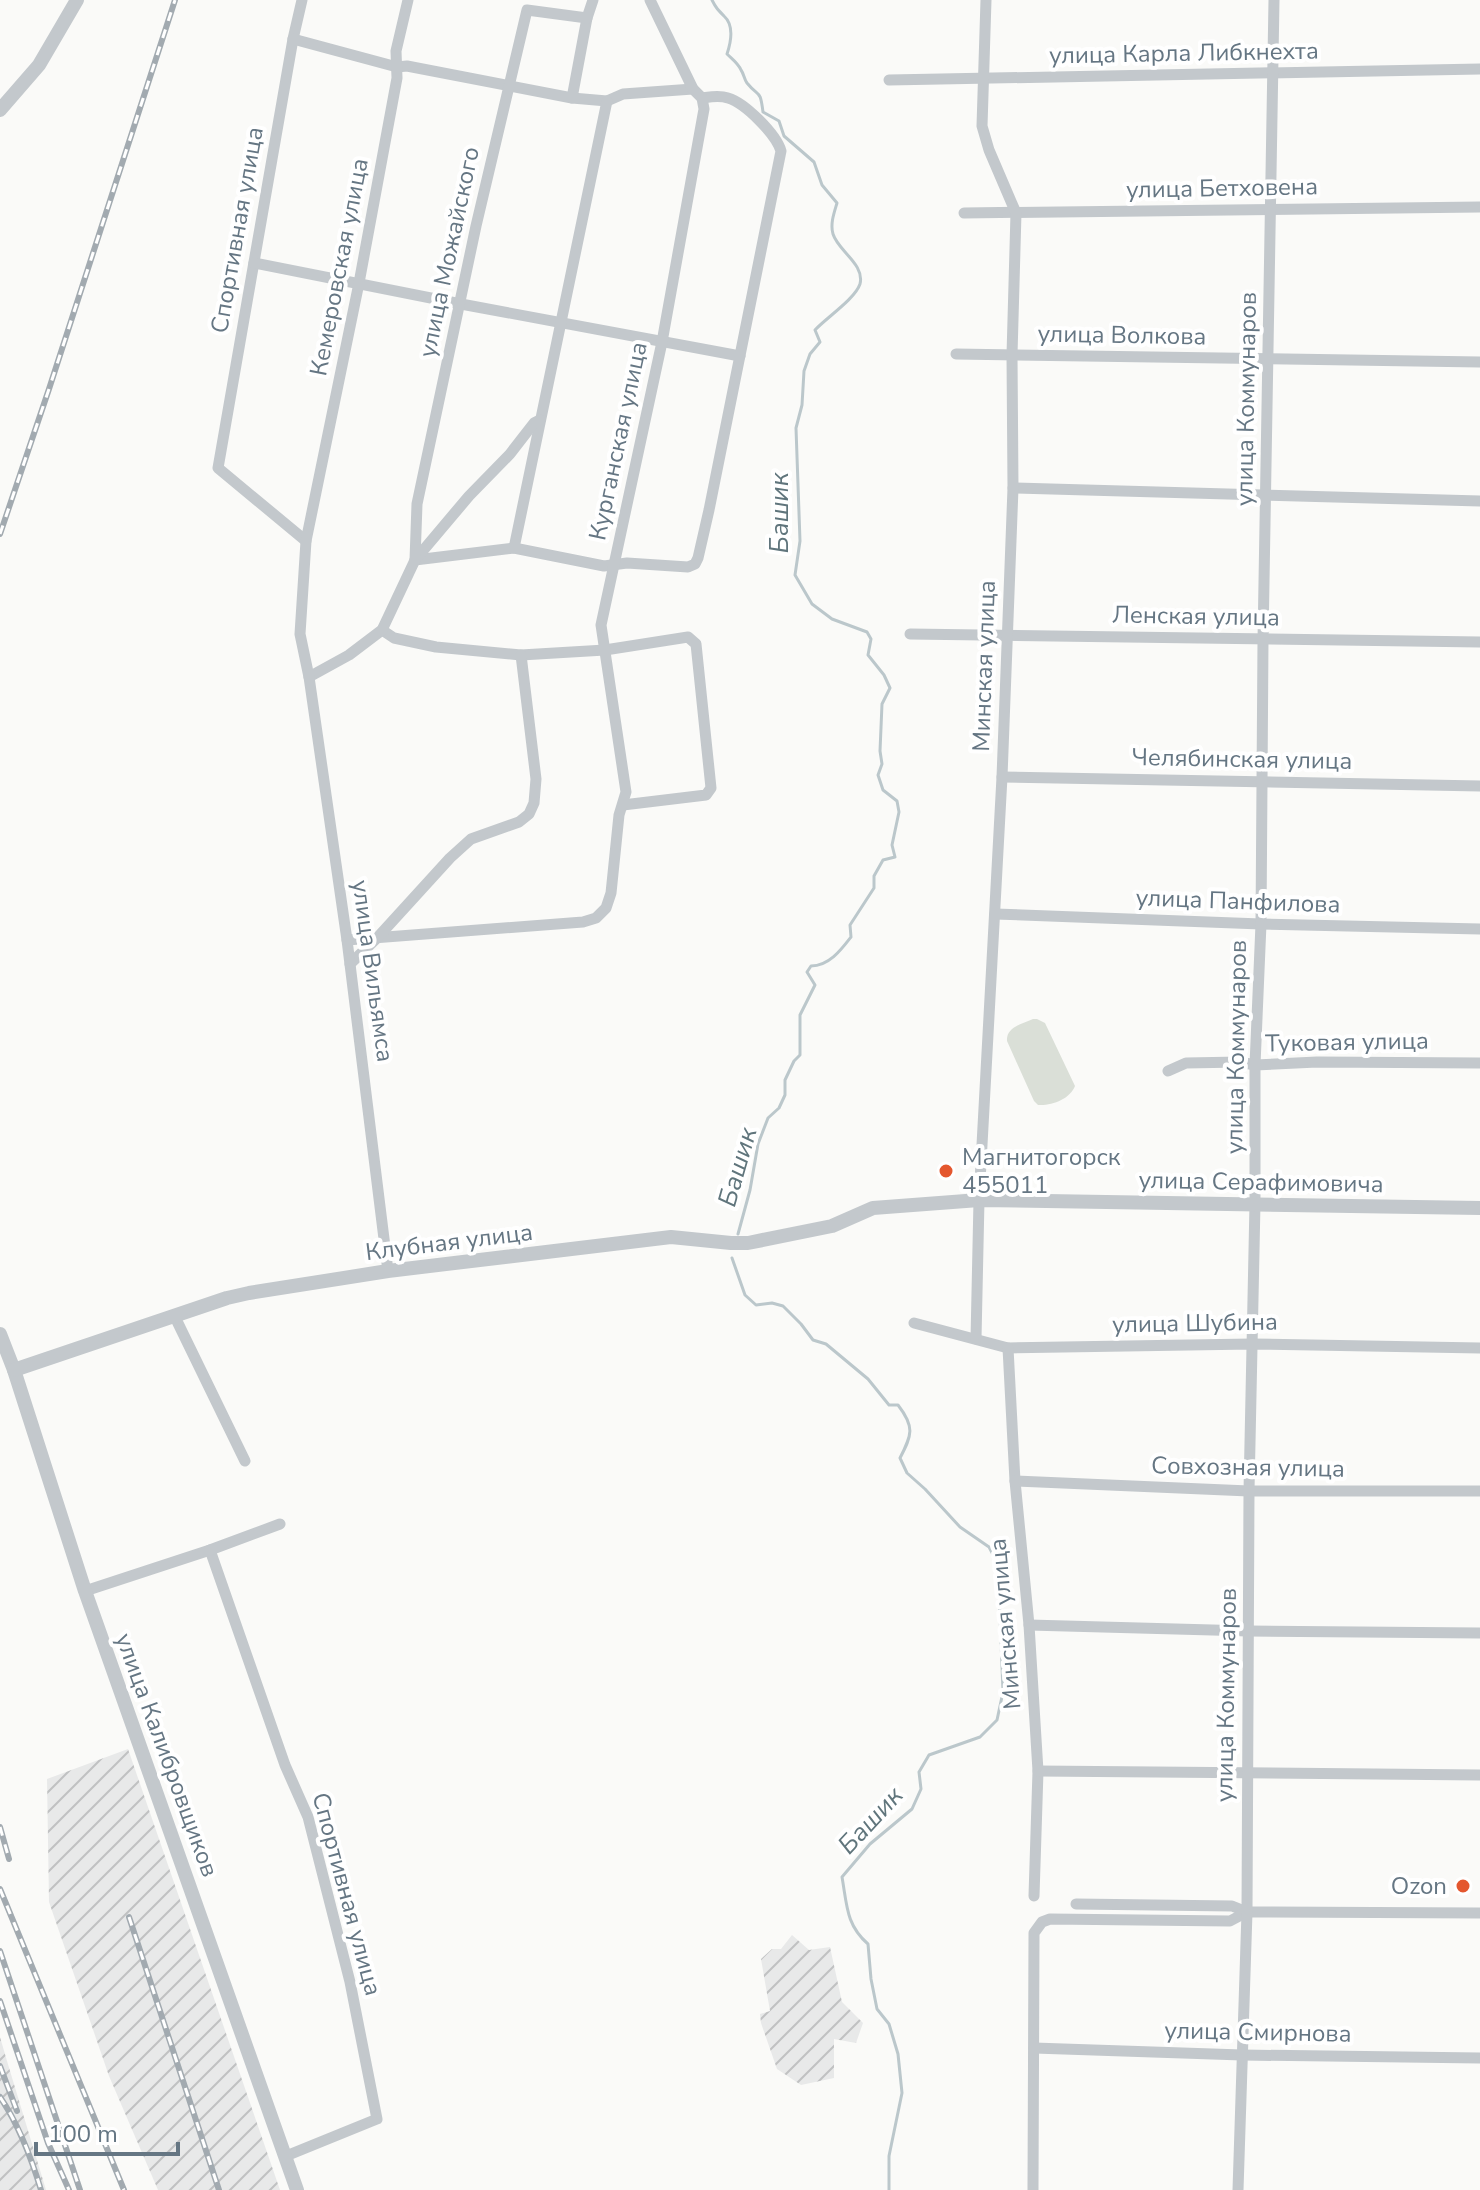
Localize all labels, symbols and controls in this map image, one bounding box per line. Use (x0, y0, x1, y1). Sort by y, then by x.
street label: улица Карла Либкнехта (1049, 35, 1319, 71)
street label: Спортивная улица (203, 124, 271, 336)
street label: улица Можайского (411, 144, 487, 360)
street label: Кемеровская улица (302, 155, 376, 379)
street label: улица Бетховена (1126, 170, 1318, 206)
street label: улица Коммунаров (1228, 292, 1264, 506)
street label: улица Волкова (1037, 318, 1207, 352)
street label: Курганская улица (581, 339, 655, 543)
water label: Башик (762, 471, 797, 553)
street label: Минская улица (965, 580, 1003, 752)
street label: Ленская улица (1112, 599, 1280, 633)
street label: Челябинская улица (1131, 741, 1353, 777)
street label: улица Вильямса (344, 878, 402, 1064)
street label: улица Панфилова (1135, 881, 1341, 921)
street label: улица Коммунаров (1218, 940, 1254, 1154)
street label: Туковая улица (1265, 1025, 1429, 1059)
water label: Башик (710, 1122, 766, 1211)
place label: Магнитогорск 455011 (962, 1141, 1121, 1201)
marker: Магнитогорск 455011 (937, 1162, 955, 1180)
street label: улица Серафимовича (1138, 1164, 1384, 1200)
street label: Клубная улица (363, 1216, 535, 1268)
street label: улица Шубина (1112, 1306, 1278, 1340)
street label: Совхозная улица (1151, 1449, 1345, 1485)
street label: Минская улица (982, 1537, 1028, 1711)
street label: улица Коммунаров (1208, 1588, 1244, 1802)
street label: улица Калибровщиков (108, 1629, 226, 1881)
water label: Башик (830, 1778, 912, 1862)
street label: Спортивная улица (305, 1789, 389, 1999)
place label: Ozon (1391, 1870, 1447, 1902)
marker: Ozon (1454, 1877, 1472, 1895)
street label: улица Смирнова (1164, 2014, 1352, 2050)
scale bar (36, 2106, 178, 2156)
text: 100 m (48, 2118, 118, 2150)

